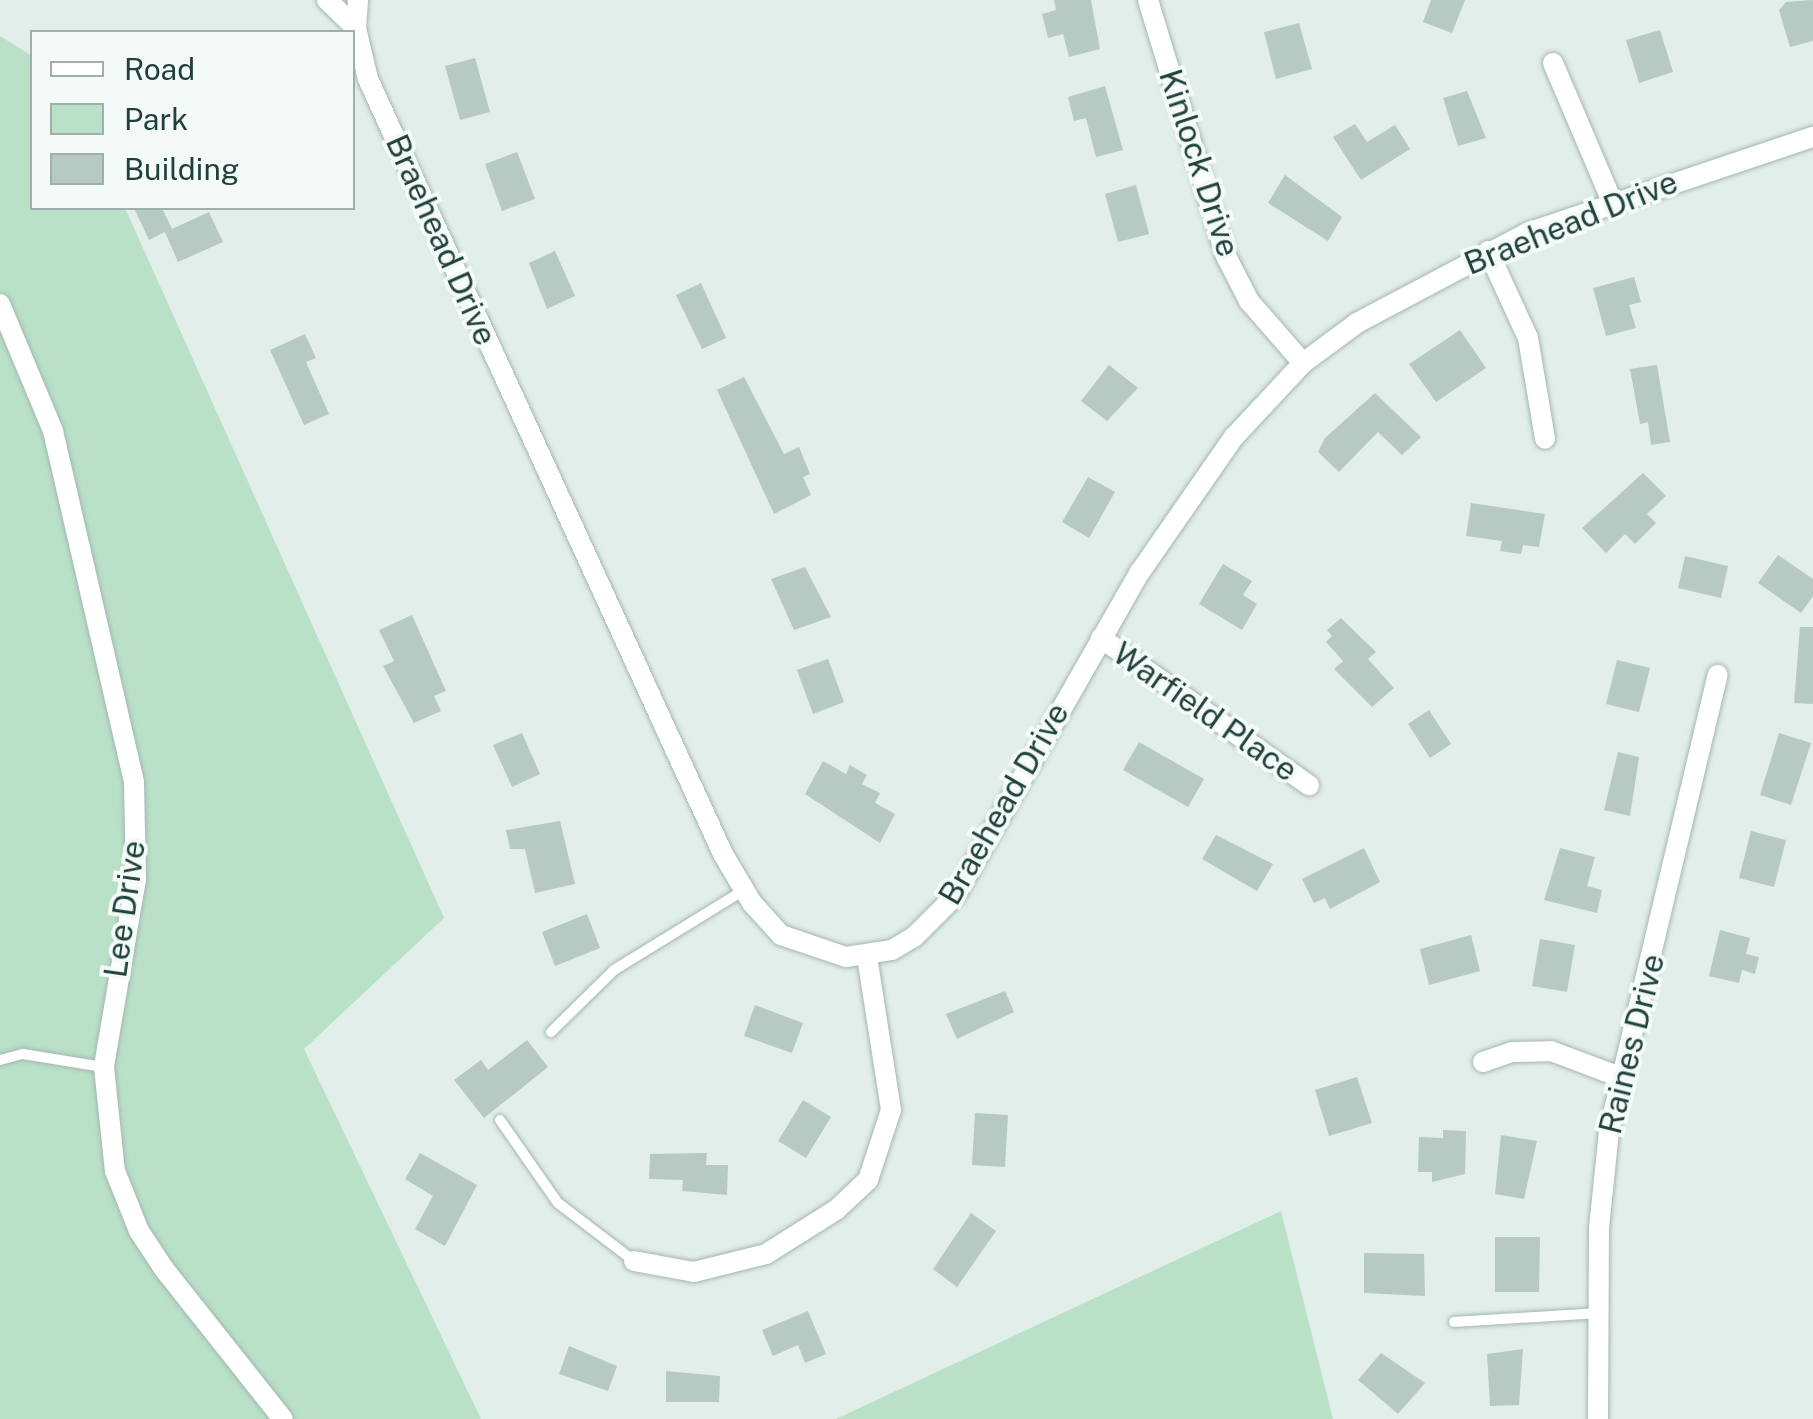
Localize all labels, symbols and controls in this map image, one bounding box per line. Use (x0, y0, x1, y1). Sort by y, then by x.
legend (30, 30, 355, 210)
text: Road (124, 51, 195, 87)
street label: Kinlock Drive (1151, 64, 1247, 262)
text: Park (124, 101, 188, 137)
street label: Braehead Drive (377, 129, 505, 351)
text: Building (124, 151, 239, 187)
street label: Braehead Drive (1459, 163, 1683, 283)
street label: Warfield Place (1105, 634, 1305, 790)
street label: Braehead Drive (931, 696, 1077, 912)
street label: Lee Drive (96, 838, 154, 980)
street label: Raines Drive (1591, 950, 1673, 1138)

